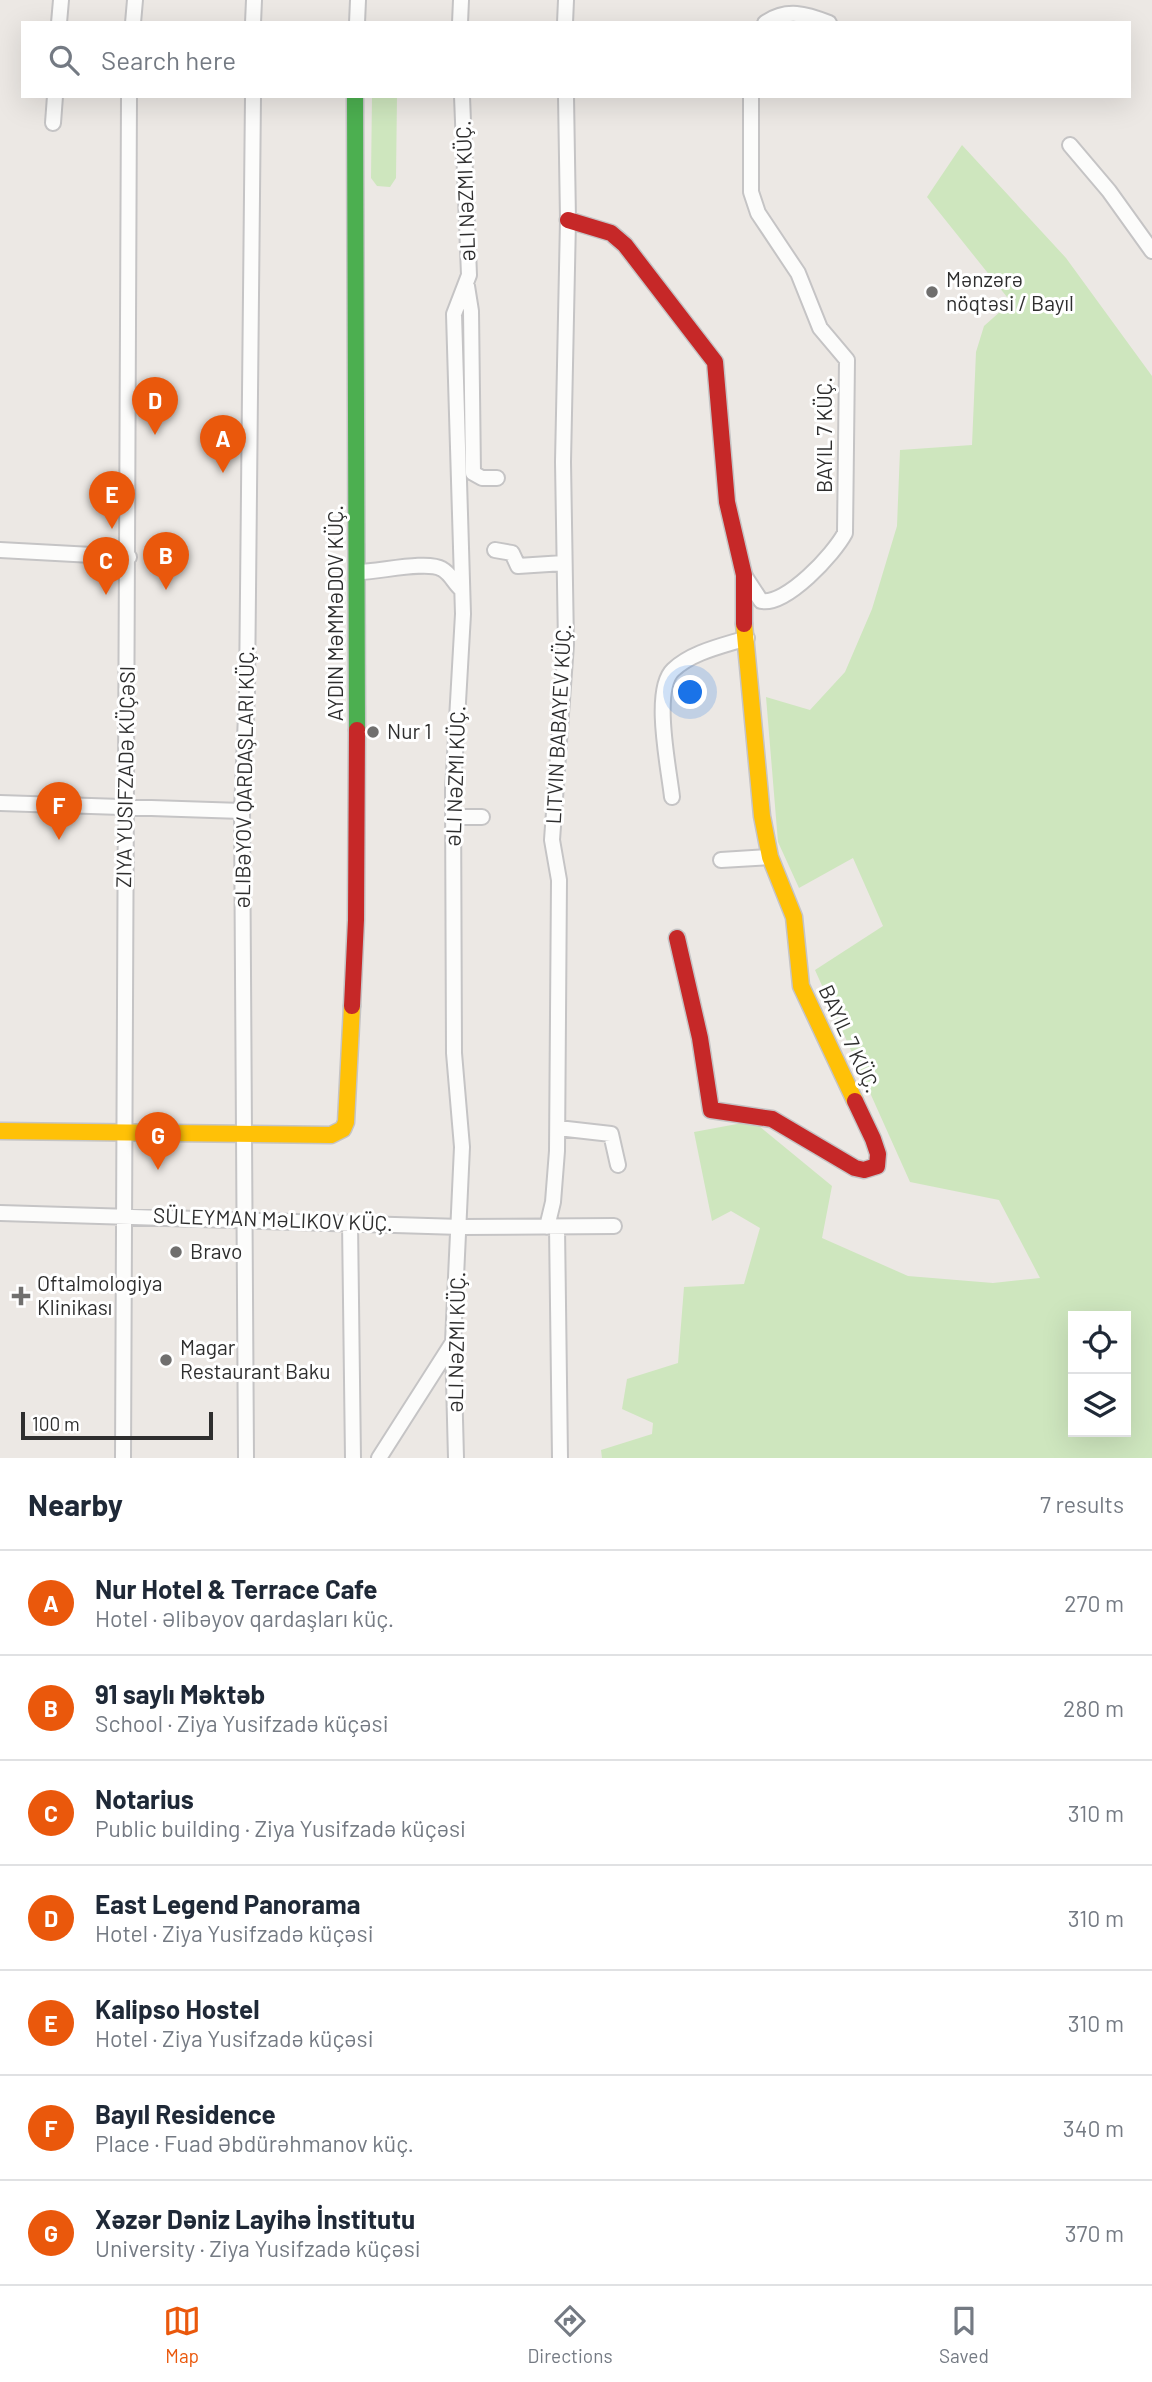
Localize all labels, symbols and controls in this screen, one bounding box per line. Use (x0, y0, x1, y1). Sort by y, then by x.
search box (21, 21, 1131, 98)
icon: search (45, 41, 83, 79)
text: Search here (101, 44, 236, 75)
street label: ƏLI NƏZMI KÜÇ. (450, 120, 479, 262)
place label: Mənzərə nöqtəsi / Bayıl (946, 266, 1074, 315)
marker: Mənzərə nöqtəsi / Bayıl (924, 284, 940, 300)
pin: D (132, 377, 178, 435)
street label: BAYIL 7 KÜÇ. (811, 377, 836, 493)
pin: A (200, 415, 246, 473)
pin: E (89, 471, 135, 529)
street label: AYDIN MƏMMƏDOV KÜÇ. (322, 505, 347, 721)
pin: B (143, 532, 189, 590)
pin: C (83, 537, 129, 595)
street label: LITVIN BABAYEV KÜÇ. (540, 623, 575, 825)
street label: ƏLIBƏYOV QARDAŞLARI KÜÇ. (229, 645, 258, 909)
street label: ZIYA YUSIFZADƏ KÜÇƏSI (110, 666, 139, 888)
your location (673, 675, 707, 709)
street label: ƏLI NƏZMI KÜÇ. (440, 705, 469, 847)
place label: Nur 1 (387, 718, 432, 743)
marker: Nur 1 (365, 724, 381, 740)
pin: F (36, 782, 82, 840)
street label: BAYIL 7 KÜÇ. (814, 980, 886, 1096)
pin: G (135, 1112, 181, 1170)
street label: SÜLEYMAN MƏLIKOV KÜÇ. (153, 1202, 393, 1235)
place label: Bravo (190, 1238, 242, 1263)
marker: Bravo (168, 1244, 184, 1260)
place label: Oftalmologiya Klinikası (37, 1270, 162, 1319)
street label: ƏLI NƏZMI KÜÇ. (442, 1271, 469, 1413)
marker: Oftalmologiya Klinikası (11, 1286, 31, 1306)
map controls (1068, 1311, 1131, 1437)
button: locate (1068, 1311, 1131, 1374)
place label: Magar Restaurant Baku (180, 1334, 331, 1383)
marker: Magar Restaurant Baku (158, 1352, 174, 1368)
button: layers (1068, 1374, 1131, 1437)
scale bar (21, 1409, 214, 1441)
text: 100 m (32, 1412, 80, 1435)
text: Nearby (28, 1486, 123, 1522)
text: 7 results (1040, 1490, 1124, 1518)
text: Nur Hotel & Terrace Cafe (95, 1573, 378, 1604)
text: A (43, 1589, 59, 1617)
text: 270 m (1064, 1589, 1124, 1617)
text: Hotel · Əlibəyov qardaşları küç. (95, 1604, 394, 1632)
text: 91 saylı Məktəb (95, 1678, 265, 1709)
text: B (44, 1694, 58, 1722)
text: 280 m (1063, 1694, 1124, 1722)
text: School · Ziya Yusifzadə küçəsi (95, 1709, 389, 1737)
text: Notarius (95, 1783, 194, 1814)
text: C (44, 1799, 58, 1827)
text: 310 m (1068, 1799, 1124, 1827)
text: Public building · Ziya Yusifzadə küçəsi (95, 1814, 466, 1842)
text: East Legend Panorama (95, 1888, 360, 1919)
text: D (44, 1904, 58, 1932)
text: 310 m (1068, 1904, 1124, 1932)
text: Hotel · Ziya Yusifzadə küçəsi (95, 1919, 374, 1947)
text: Kalipso Hostel (95, 1993, 260, 2024)
text: E (44, 2009, 58, 2037)
text: 310 m (1068, 2009, 1124, 2037)
text: Hotel · Ziya Yusifzadə küçəsi (95, 2024, 374, 2052)
text: Bayıl Residence (95, 2098, 276, 2129)
text: F (45, 2114, 57, 2142)
text: 340 m (1063, 2114, 1124, 2142)
text: Place · Fuad Əbdürəhmanov küç. (95, 2129, 414, 2157)
text: Xəzər Dəniz Layihə İnstitutu (95, 2203, 415, 2234)
text: G (44, 2219, 58, 2247)
text: 370 m (1065, 2219, 1124, 2247)
text: University · Ziya Yusifzadə küçəsi (95, 2234, 421, 2262)
tab: Map (163, 2302, 201, 2367)
tab: Directions (528, 2302, 613, 2367)
tab: Saved (939, 2302, 989, 2367)

